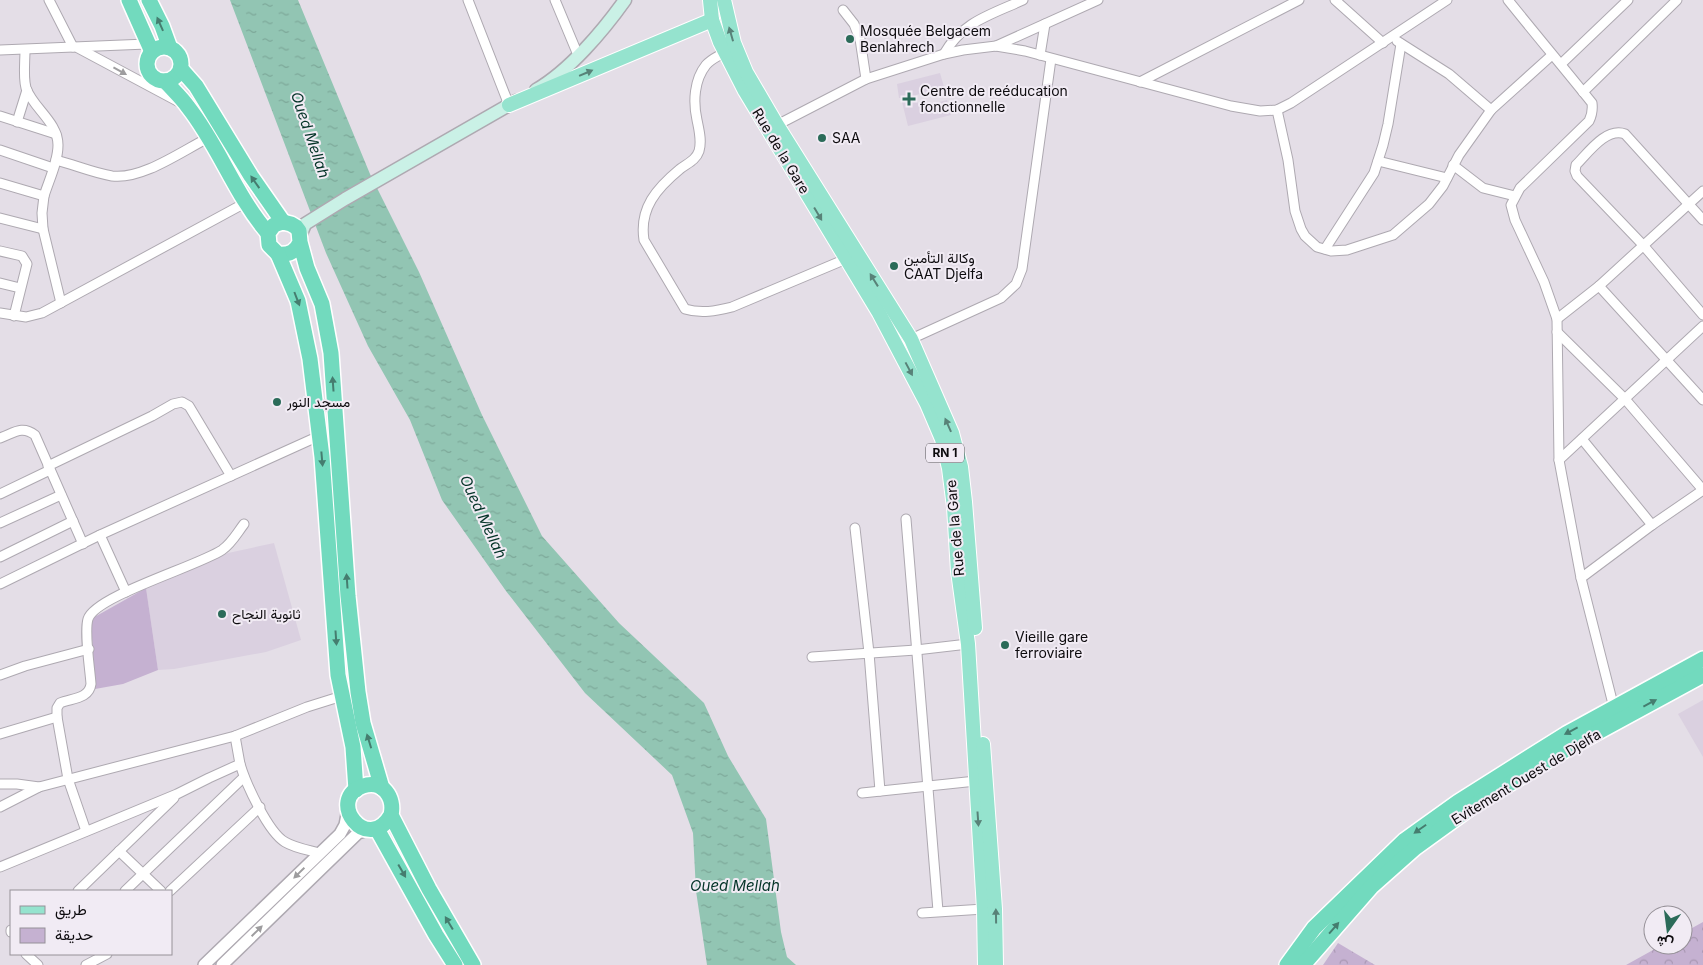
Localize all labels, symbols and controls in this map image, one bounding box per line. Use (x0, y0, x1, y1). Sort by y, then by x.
one-way arrow (156, 17, 164, 31)
place label: Mosquée Belgacem Benlahrech (860, 22, 991, 55)
one-way arrow (727, 27, 735, 42)
marker: Mosquée Belgacem Benlahrech (844, 33, 856, 45)
one-way arrow (113, 67, 128, 75)
one-way arrow (579, 68, 593, 76)
place label: Centre de reéducation fonctionnelle (920, 82, 1068, 115)
water label: Oued Mellah (287, 89, 334, 181)
marker: Centre de reéducation fonctionnelle (902, 92, 916, 106)
street label: Rue de la Gare (749, 105, 814, 197)
place label: SAA (832, 129, 861, 146)
marker: SAA (816, 132, 828, 144)
one-way arrow (250, 175, 260, 189)
one-way arrow (814, 207, 823, 220)
place label: وكالة التأمين CAAT Djelfa (904, 249, 983, 282)
marker: وكالة التأمين CAAT Djelfa (888, 260, 900, 272)
one-way arrow (869, 274, 879, 287)
one-way arrow (293, 292, 301, 306)
one-way arrow (905, 362, 913, 376)
one-way arrow (329, 375, 337, 391)
place label: مسجد النور (286, 393, 350, 411)
marker: مسجد النور (271, 396, 283, 408)
one-way arrow (944, 418, 952, 432)
road number: RN 1 (926, 443, 964, 462)
one-way arrow (318, 451, 326, 467)
water label: Oued Mellah (456, 472, 511, 562)
street label: Rue de la Gare (942, 479, 967, 577)
one-way arrow (342, 572, 350, 588)
place label: ثانوية النجاح (232, 605, 301, 625)
marker: ثانوية النجاح (216, 608, 228, 620)
place label: Vieille gare ferroviaire (1015, 628, 1088, 661)
one-way arrow (332, 631, 340, 647)
marker: Vieille gare ferroviaire (999, 639, 1011, 651)
one-way arrow (1644, 699, 1657, 708)
street label: Evitement Ouest de Djelfa (1448, 725, 1603, 828)
one-way arrow (1564, 727, 1578, 736)
one-way arrow (365, 734, 372, 749)
one-way arrow (974, 812, 982, 828)
one-way arrow (1413, 824, 1427, 834)
one-way arrow (397, 864, 406, 878)
one-way arrow (293, 867, 305, 879)
water label: Oued Mellah (690, 876, 780, 895)
legend (10, 890, 172, 955)
text: طريق (55, 900, 87, 920)
north arrow (1643, 905, 1693, 955)
one-way arrow (991, 908, 999, 924)
one-way arrow (444, 917, 453, 930)
one-way arrow (1329, 921, 1340, 934)
text: حديقة (55, 925, 93, 944)
one-way arrow (251, 925, 263, 937)
text: ش (1654, 932, 1675, 953)

